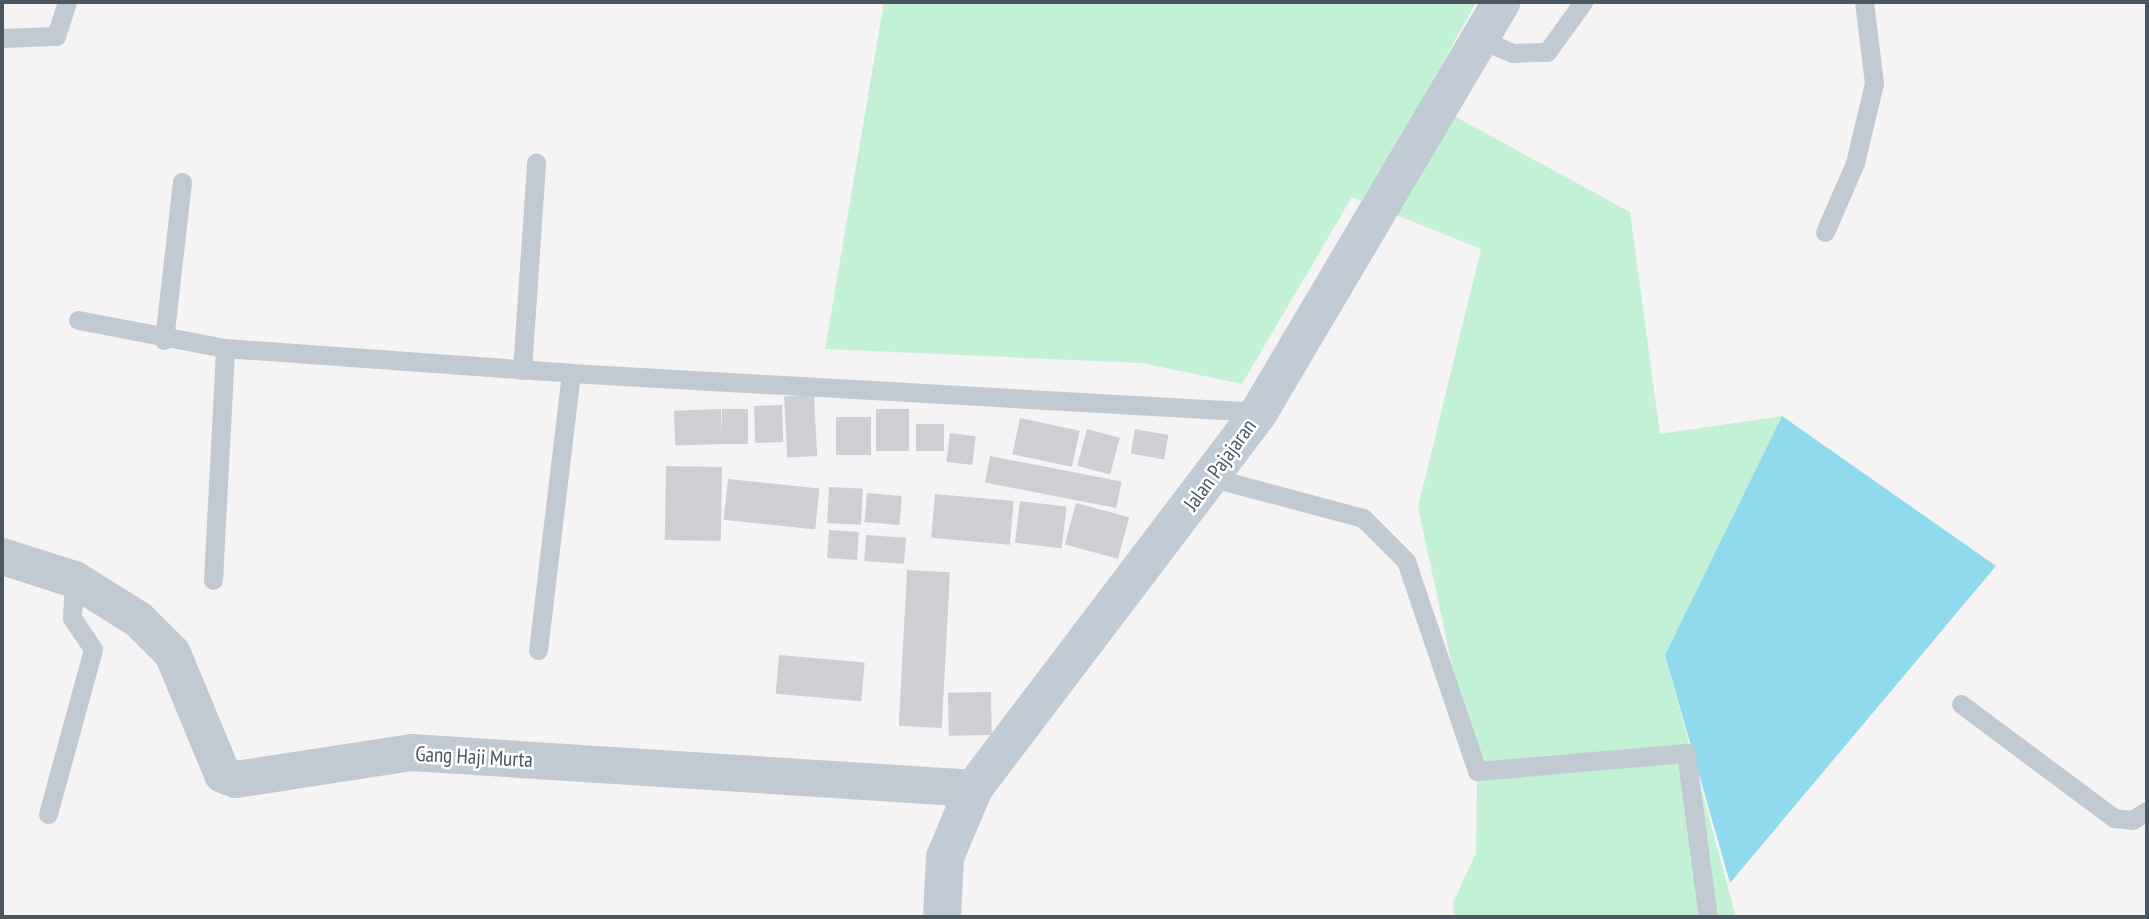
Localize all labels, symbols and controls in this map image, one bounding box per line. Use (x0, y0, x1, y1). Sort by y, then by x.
street label: Jalan Pajajaran (1178, 414, 1262, 516)
street label: Gang Haji Murta (415, 741, 533, 773)

